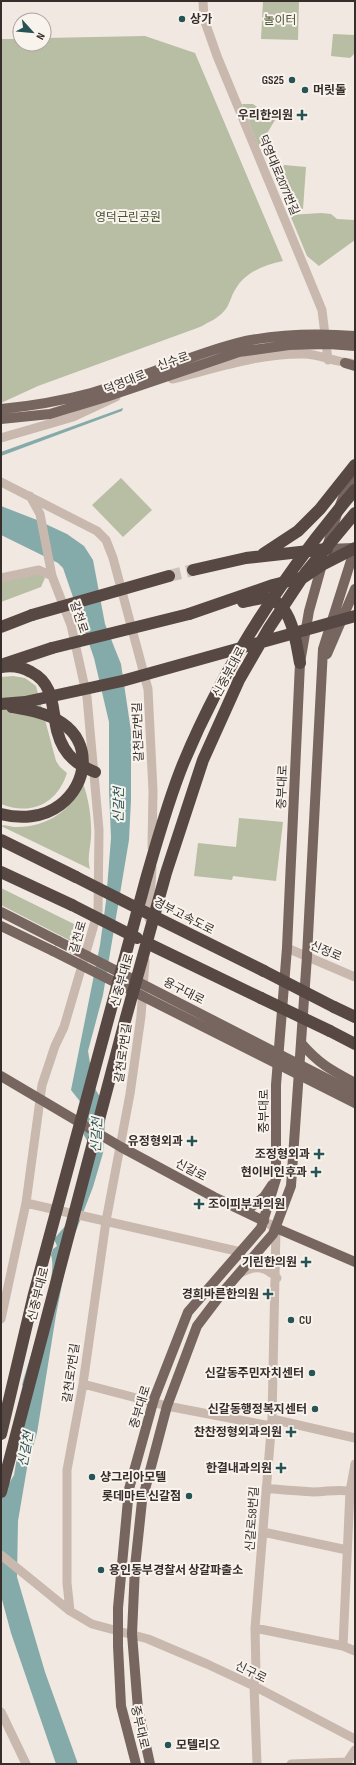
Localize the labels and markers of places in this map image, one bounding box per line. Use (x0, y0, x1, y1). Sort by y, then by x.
place label: 상가 (190, 12, 212, 27)
marker: 상가 (177, 14, 187, 24)
place label: GS25 (262, 73, 284, 88)
marker: GS25 (287, 75, 297, 85)
place label: 머릿돌 (313, 83, 346, 98)
marker: 머릿돌 (300, 85, 310, 95)
place label: 우리한의원 (238, 108, 293, 123)
marker: 우리한의원 (296, 109, 308, 121)
place label: 유정형외과 (128, 1134, 183, 1149)
marker: 유정형외과 (186, 1135, 198, 1147)
place label: 조정형외과 (255, 1147, 310, 1162)
marker: 조정형외과 (313, 1148, 325, 1160)
place label: 현이비인후과 (241, 1165, 307, 1180)
marker: 현이비인후과 (310, 1166, 322, 1178)
place label: 조이피부과의원 (208, 1197, 285, 1212)
marker: 조이피부과의원 (193, 1198, 205, 1210)
place label: 기린한의원 (242, 1255, 297, 1270)
marker: 기린한의원 (300, 1256, 312, 1268)
place label: 경희바른한의원 (182, 1287, 259, 1302)
marker: 경희바른한의원 (262, 1288, 274, 1300)
place label: CU (299, 1313, 311, 1328)
marker: CU (286, 1315, 296, 1325)
place label: 신갈동주민자치센터 (205, 1366, 304, 1381)
marker: 신갈동주민자치센터 (307, 1368, 317, 1378)
place label: 신갈동행정복지센터 (208, 1402, 307, 1417)
marker: 신갈동행정복지센터 (310, 1404, 320, 1414)
place label: 찬찬정형외과의원 (194, 1425, 282, 1440)
marker: 찬찬정형외과의원 (285, 1426, 297, 1438)
place label: 한결내과의원 (206, 1461, 272, 1476)
marker: 한결내과의원 (275, 1462, 287, 1474)
place label: 샹그리아모텔 (100, 1470, 166, 1485)
marker: 샹그리아모텔 (87, 1472, 97, 1482)
place label: 롯데마트 신갈점 (102, 1489, 181, 1504)
marker: 롯데마트 신갈점 (184, 1491, 194, 1501)
place label: 용인동부경찰서 상갈파출소 (109, 1563, 243, 1578)
marker: 용인동부경찰서 상갈파출소 (96, 1565, 106, 1575)
place label: 모텔리오 (176, 1738, 220, 1753)
marker: 모텔리오 (163, 1740, 173, 1750)

